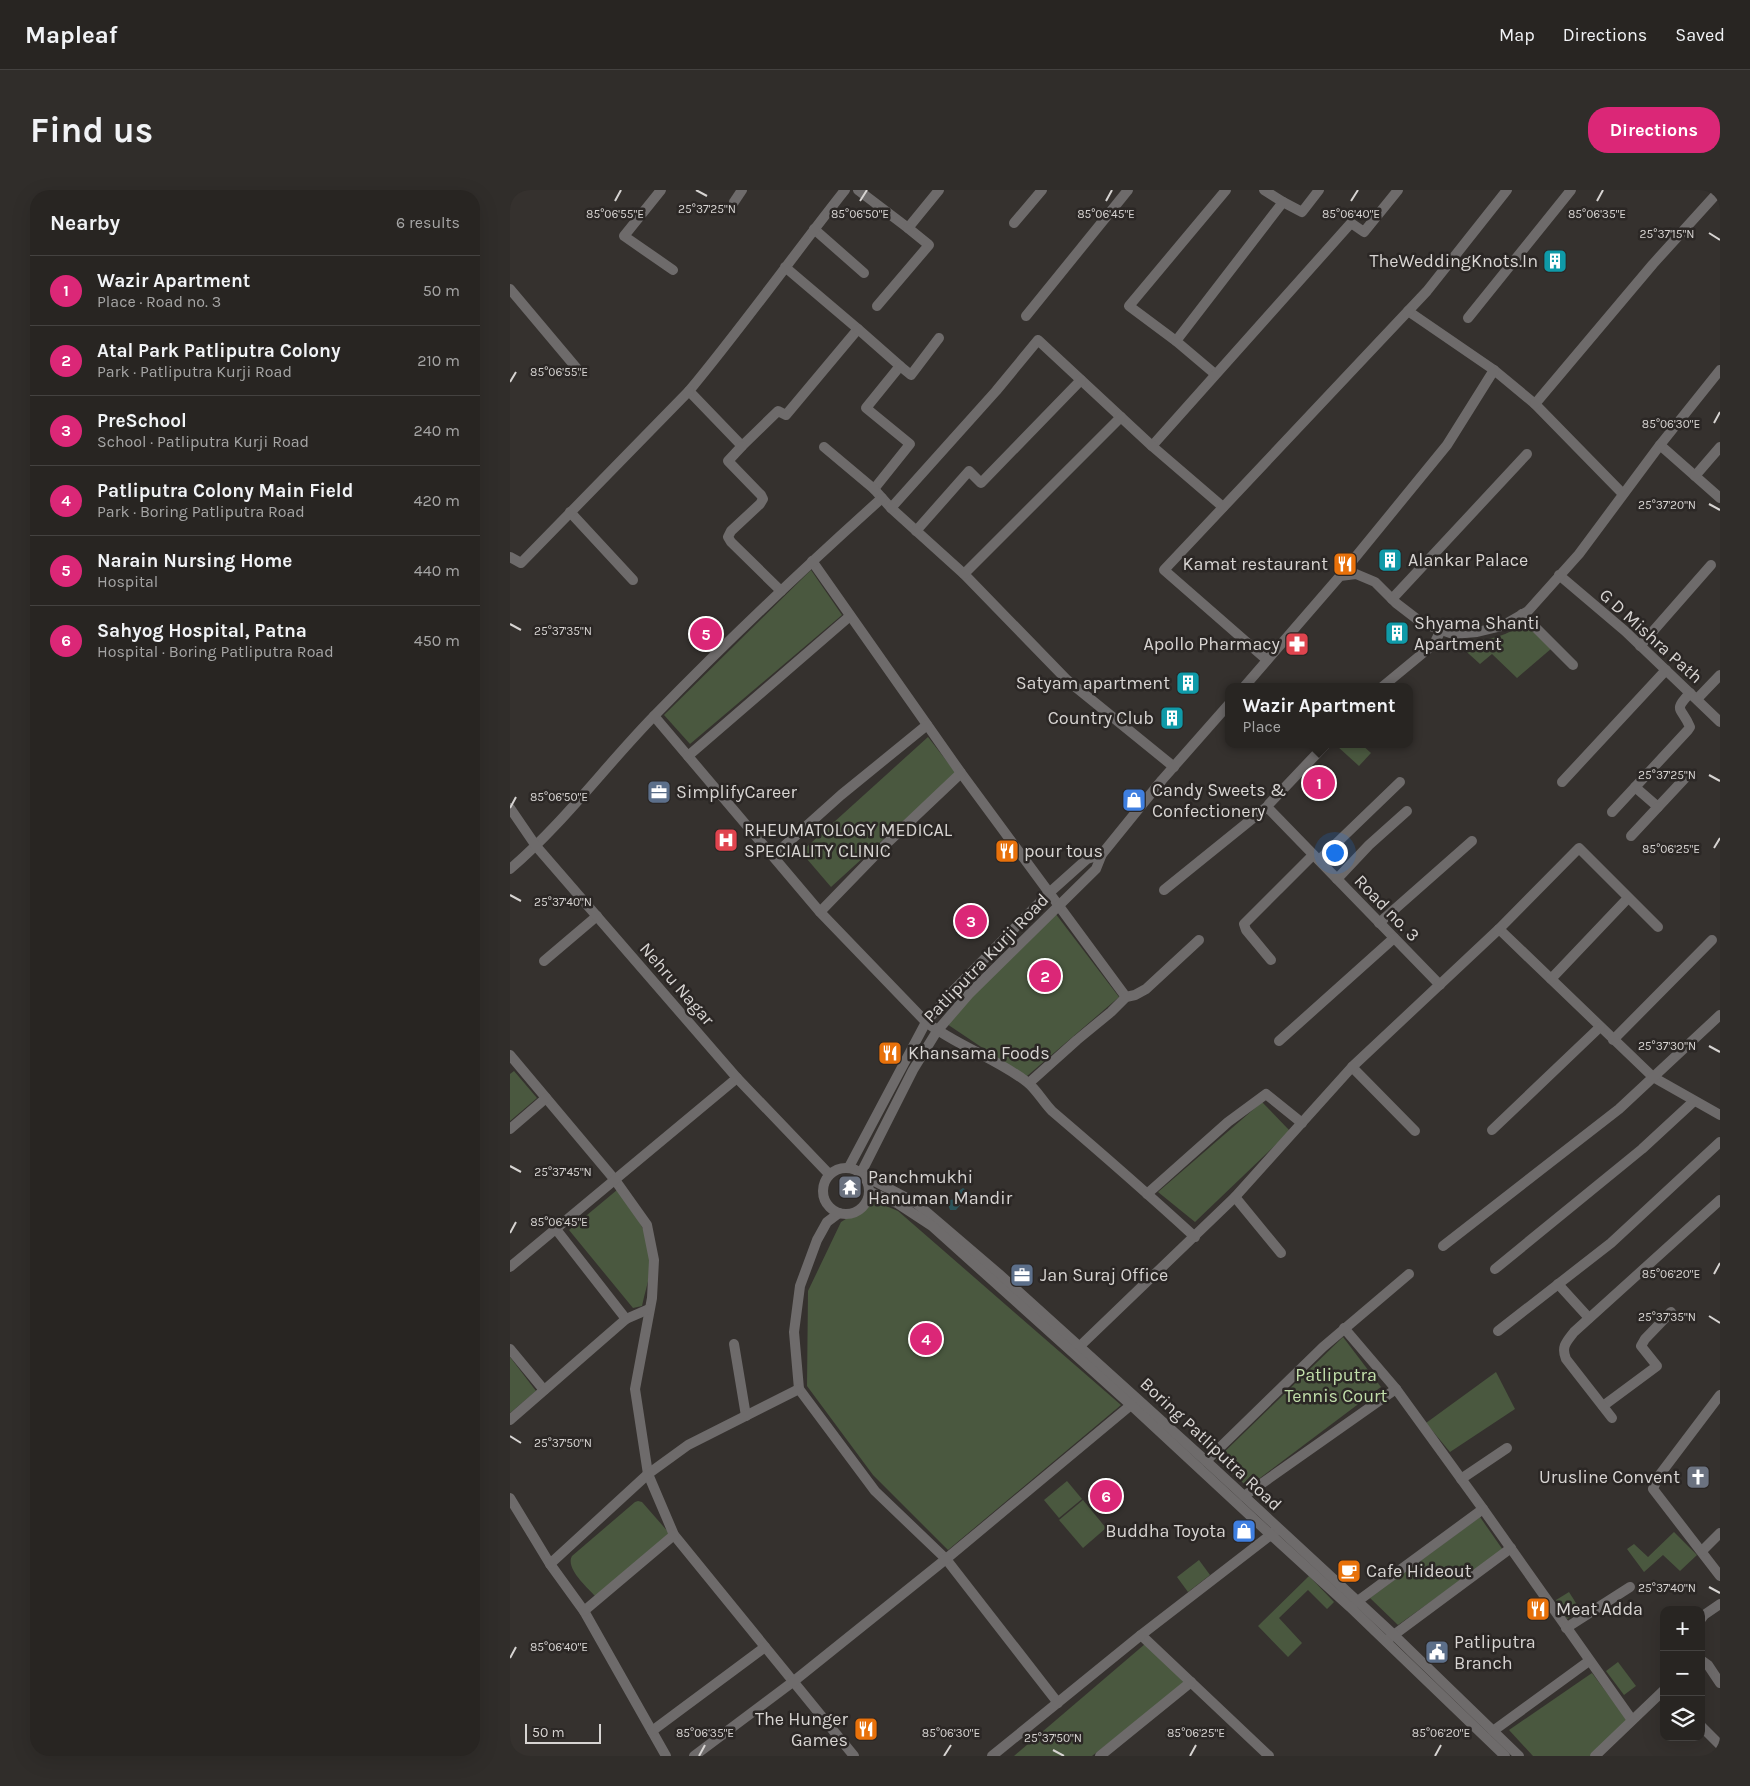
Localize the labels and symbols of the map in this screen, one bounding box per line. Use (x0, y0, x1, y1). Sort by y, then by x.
text: 25°37'25"N (678, 202, 736, 216)
text: 85°06'55"E (586, 207, 644, 221)
text: 85°06'50"E (831, 207, 889, 221)
text: 85°06'45"E (1077, 207, 1135, 221)
text: 85°06'40"E (1322, 207, 1380, 221)
text: 85°06'35"E (1568, 207, 1626, 221)
text: 25°37'15"N (1640, 227, 1694, 241)
building icon: TheWeddingKnots.In (1542, 248, 1568, 274)
place label: TheWeddingKnots.In (1369, 250, 1538, 272)
text: 85°06'55"E (530, 365, 588, 379)
text: 85°06'30"E (1642, 417, 1700, 431)
text: 25°37'20"N (1638, 498, 1696, 512)
building icon: Alankar Palace (1377, 547, 1403, 573)
place label: Alankar Palace (1408, 549, 1528, 571)
restaurant icon: Kamat restaurant (1332, 551, 1358, 577)
place label: Kamat restaurant (1183, 553, 1328, 575)
street label: G D Mishra Path (1595, 584, 1707, 688)
place label: Shyama Shanti Apartment (1414, 612, 1540, 655)
pin: 5 (690, 615, 722, 653)
building icon: Shyama Shanti Apartment (1384, 620, 1410, 646)
text: 25°37'35"N (534, 624, 592, 638)
pharmacy icon: Apollo Pharmacy (1284, 631, 1310, 657)
place label: Apollo Pharmacy (1143, 633, 1281, 655)
building icon: Satyam apartment (1175, 670, 1201, 696)
place label: Satyam apartment (1016, 672, 1170, 694)
building icon: Country Club (1159, 705, 1185, 731)
place label: Country Club (1048, 707, 1154, 729)
pin: 1 (1303, 764, 1335, 802)
text: 25°37'25"N (1638, 768, 1696, 782)
office icon: SimplifyCareer (646, 779, 672, 805)
place label: Candy Sweets & Confectionery (1152, 779, 1287, 822)
place label: SimplifyCareer (676, 781, 797, 803)
shop icon: Candy Sweets & Confectionery (1121, 787, 1147, 813)
text: 85°06'50"E (530, 790, 588, 804)
place label: RHEUMATOLOGY MEDICAL SPECIALITY CLINIC (744, 819, 953, 862)
hospital icon: RHEUMATOLOGY MEDICAL SPECIALITY CLINIC (713, 827, 739, 853)
restaurant icon: pour tous (994, 838, 1020, 864)
place label: pour tous (1024, 840, 1103, 862)
your location (1322, 840, 1348, 866)
text: 85°06'25"E (1642, 842, 1700, 856)
street label: Road no. 3 (1350, 870, 1424, 946)
street label: Patliputra Kurji Road (919, 889, 1053, 1027)
text: 25°37'40"N (534, 895, 592, 909)
pin: 3 (955, 902, 987, 940)
street label: Nehru Nagar (635, 938, 719, 1030)
pin: 2 (1029, 957, 1061, 995)
text: 25°37'30"N (1638, 1039, 1696, 1053)
restaurant icon: Khansama Foods (877, 1040, 903, 1066)
place label: Khansama Foods (908, 1042, 1050, 1064)
text: 25°37'45"N (534, 1165, 592, 1179)
place label: Panchmukhi Hanuman Mandir (868, 1166, 1013, 1209)
temple icon: Panchmukhi Hanuman Mandir (837, 1174, 863, 1200)
text: 85°06'45"E (530, 1215, 588, 1229)
office icon: Jan Suraj Office (1009, 1262, 1035, 1288)
place label: Jan Suraj Office (1040, 1264, 1168, 1286)
text: 85°06'20"E (1642, 1267, 1700, 1281)
text: 25°37'35"N (1638, 1310, 1696, 1324)
pin: 4 (910, 1320, 942, 1358)
park label: Patliputra Tennis Court (1285, 1364, 1388, 1407)
street label: Boring Patliputra Road (1136, 1373, 1286, 1515)
text: 25°37'50"N (534, 1436, 592, 1450)
church icon: Urusline Convent (1685, 1464, 1711, 1490)
place label: Urusline Convent (1539, 1466, 1680, 1488)
pin: 6 (1090, 1477, 1122, 1515)
shop icon: Buddha Toyota (1231, 1518, 1257, 1544)
place label: Buddha Toyota (1105, 1520, 1226, 1542)
cafe icon: Cafe Hideout (1336, 1558, 1362, 1584)
place label: Cafe Hideout (1366, 1560, 1472, 1582)
text: 25°37'40"N (1638, 1581, 1696, 1595)
restaurant icon: Meat Adda (1525, 1596, 1551, 1622)
place label: Meat Adda (1556, 1598, 1643, 1620)
place label: Patliputra Branch (1454, 1631, 1536, 1674)
public building icon: Patliputra Branch (1424, 1639, 1450, 1665)
text: 85°06'40"E (530, 1640, 588, 1654)
place label: The Hunger Games (755, 1708, 848, 1751)
restaurant icon: The Hunger Games (853, 1716, 879, 1742)
scale bar (525, 1721, 601, 1744)
text: 85°06'35"E (676, 1726, 734, 1740)
text: 85°06'30"E (922, 1726, 980, 1740)
text: 85°06'25"E (1167, 1726, 1225, 1740)
text: 85°06'20"E (1412, 1726, 1470, 1740)
text: 25°37'50"N (1024, 1731, 1082, 1745)

